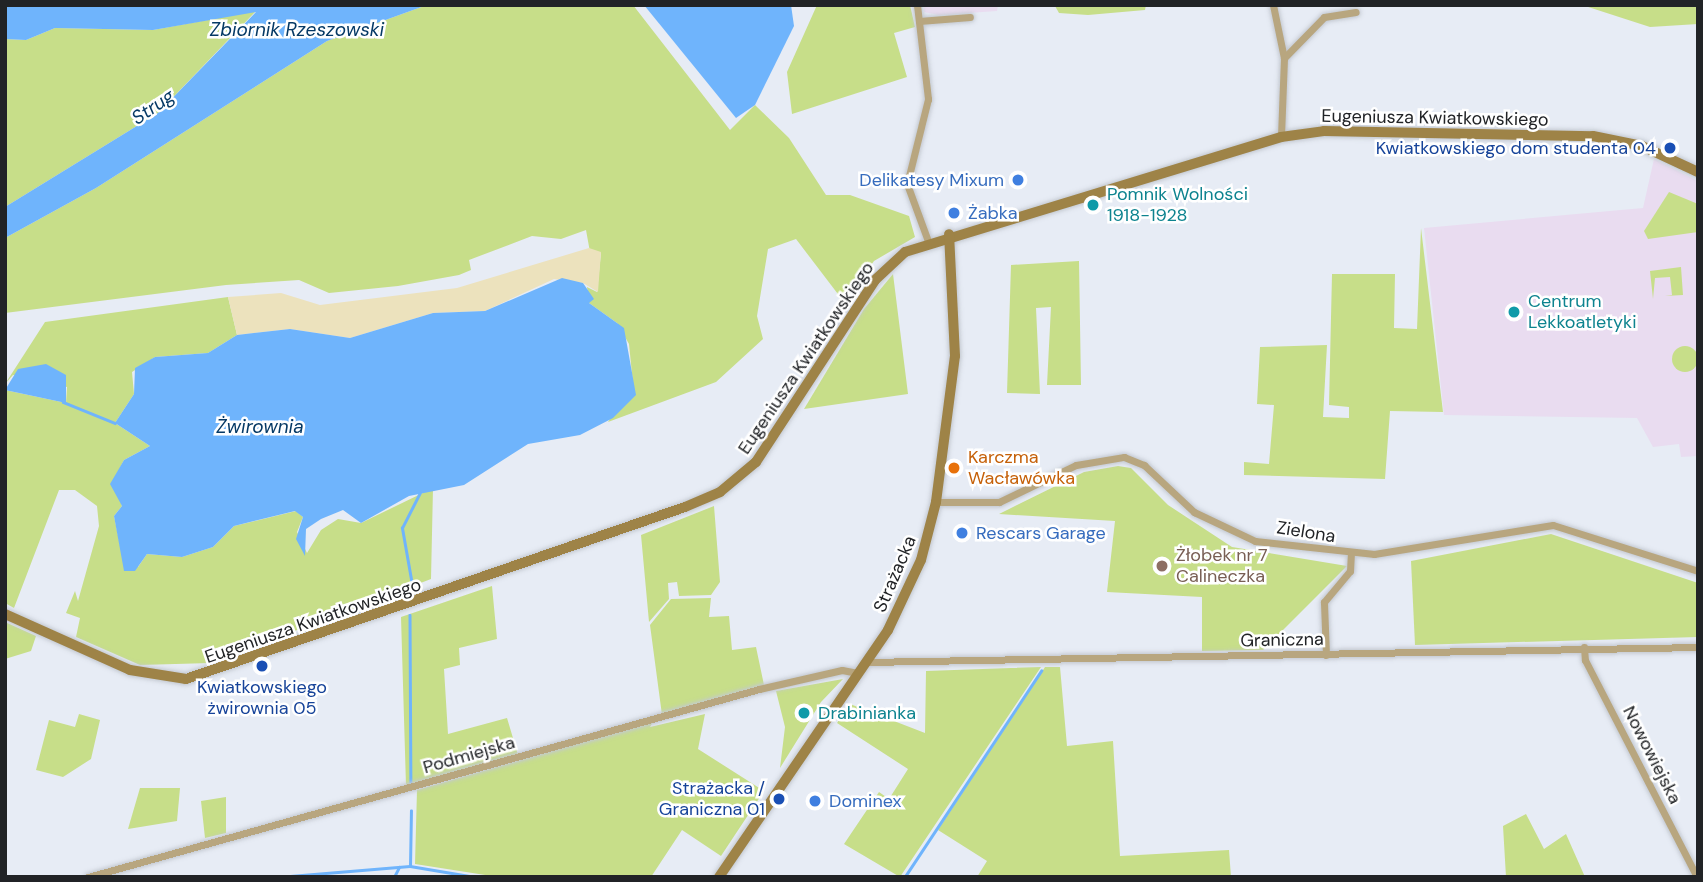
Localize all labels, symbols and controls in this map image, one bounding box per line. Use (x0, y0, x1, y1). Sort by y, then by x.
water label: Zbiornik Rzeszowski (210, 19, 384, 41)
water label: Strug (127, 84, 179, 130)
street label: Eugeniusza Kwiatkowskiego (1321, 105, 1549, 131)
place label: Kwiatkowskiego dom studenta 04 (1376, 137, 1656, 159)
marker: Kwiatkowskiego dom studenta 04 (1662, 140, 1678, 156)
place label: Delikatesy Mixum (859, 169, 1004, 191)
marker: Delikatesy Mixum (1010, 172, 1026, 188)
place label: Pomnik Wolności 1918-1928 (1107, 184, 1248, 227)
marker: Pomnik Wolności 1918-1928 (1085, 197, 1101, 213)
place label: Żabka (968, 202, 1018, 224)
marker: Żabka (946, 205, 962, 221)
street label: Eugeniusza Kwiatkowskiego (733, 258, 879, 458)
place label: Centrum Lekkoatletyki (1528, 291, 1636, 334)
marker: Centrum Lekkoatletyki (1506, 304, 1522, 320)
water label: Żwirownia (216, 416, 304, 438)
place label: Karczma Wacławówka (968, 447, 1075, 490)
marker: Karczma Wacławówka (946, 460, 962, 476)
street label: Zielona (1275, 517, 1337, 547)
place label: Rescars Garage (976, 522, 1106, 544)
marker: Rescars Garage (954, 525, 970, 541)
street label: Strażacka (869, 532, 921, 616)
place label: Żłobek nr 7 Calineczka (1176, 545, 1268, 588)
marker: Żłobek nr 7 Calineczka (1154, 558, 1170, 574)
street label: Eugeniusza Kwiatkowskiego (202, 574, 424, 668)
street label: Graniczna (1240, 628, 1324, 652)
marker: Kwiatkowskiego żwirownia 05 (254, 658, 270, 674)
place label: Kwiatkowskiego żwirownia 05 (197, 677, 327, 720)
place label: Drabinianka (818, 702, 916, 724)
street label: Nowowiejska (1618, 702, 1686, 808)
marker: Drabinianka (796, 705, 812, 721)
street label: Podmiejska (421, 732, 517, 778)
place label: Strażacka / Graniczna 01 (659, 778, 765, 820)
place label: Dominex (829, 790, 901, 812)
marker: Strażacka / Graniczna 01 (771, 791, 787, 807)
marker: Dominex (807, 793, 823, 809)

